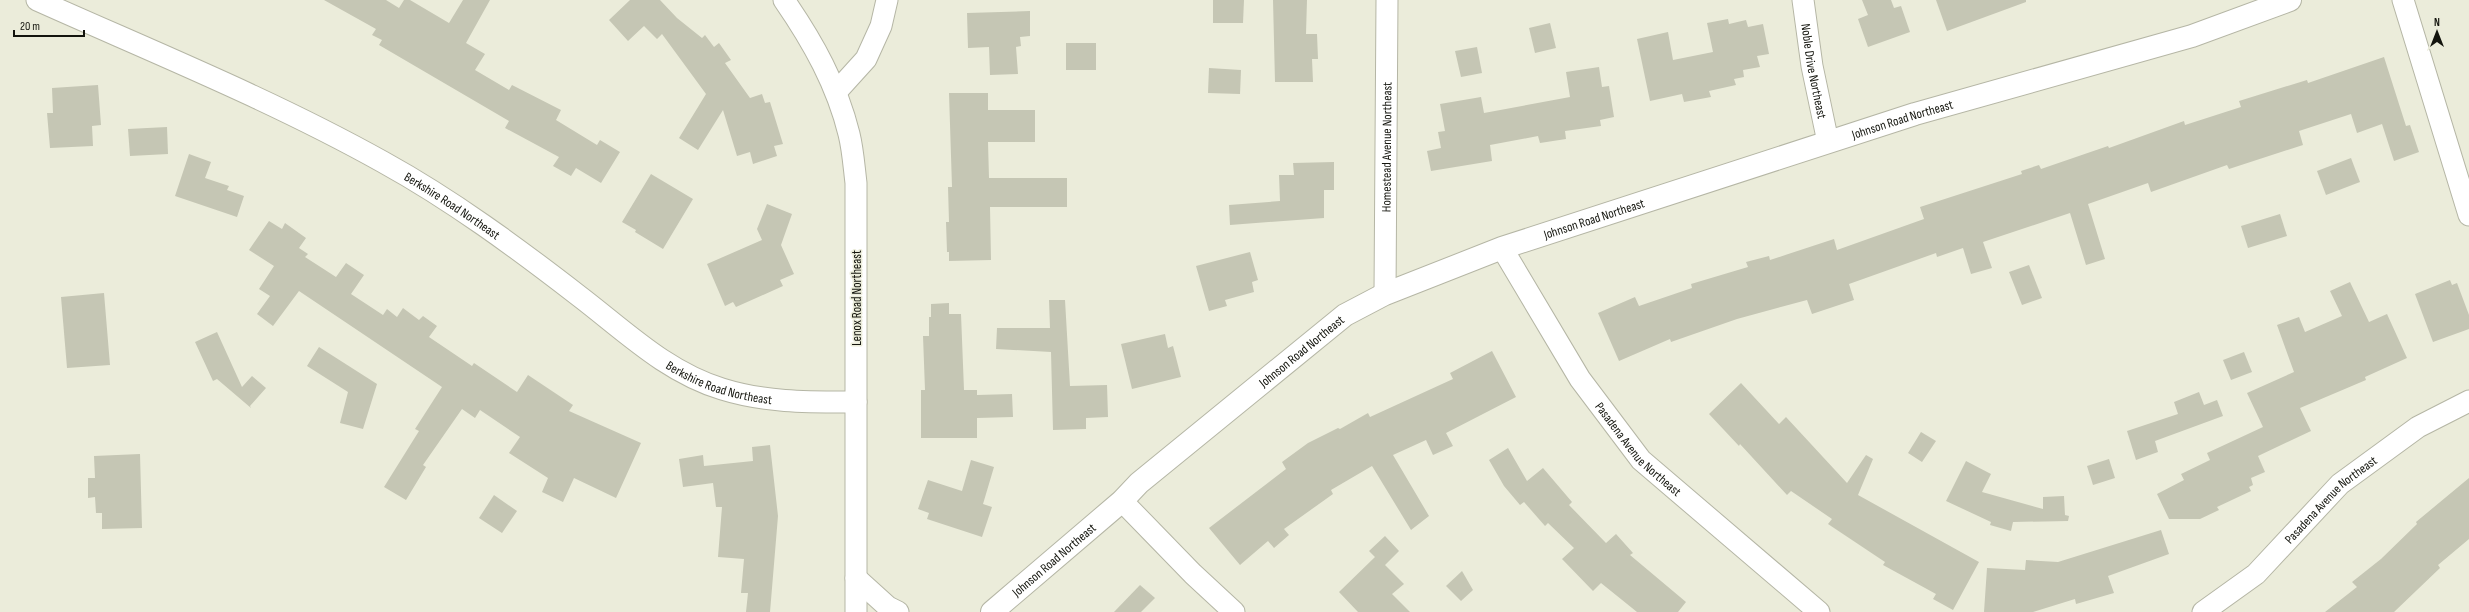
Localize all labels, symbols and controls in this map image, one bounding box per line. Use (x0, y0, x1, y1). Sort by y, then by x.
scale bar (14, 12, 84, 38)
north arrow (2417, 12, 2457, 52)
text: N (2434, 16, 2440, 29)
text: 20 m (20, 19, 40, 34)
street label: Noble Drive Northeast (1797, 23, 1830, 120)
street label: Homestead Avenue Northeast (1379, 82, 1395, 212)
street label: Johnson Road Northeast (1849, 97, 1955, 143)
street label: Berkshire Road Northeast (401, 169, 503, 243)
street label: Johnson Road Northeast (1541, 195, 1647, 243)
street label: Lenox Road Northeast (849, 250, 865, 346)
street label: Johnson Road Northeast (1255, 312, 1348, 392)
street label: Berkshire Road Northeast (663, 358, 773, 408)
street label: Pasadena Avenue Northeast (1591, 399, 1684, 500)
street label: Pasadena Avenue Northeast (2282, 453, 2380, 547)
street label: Johnson Road Northeast (1008, 520, 1099, 601)

